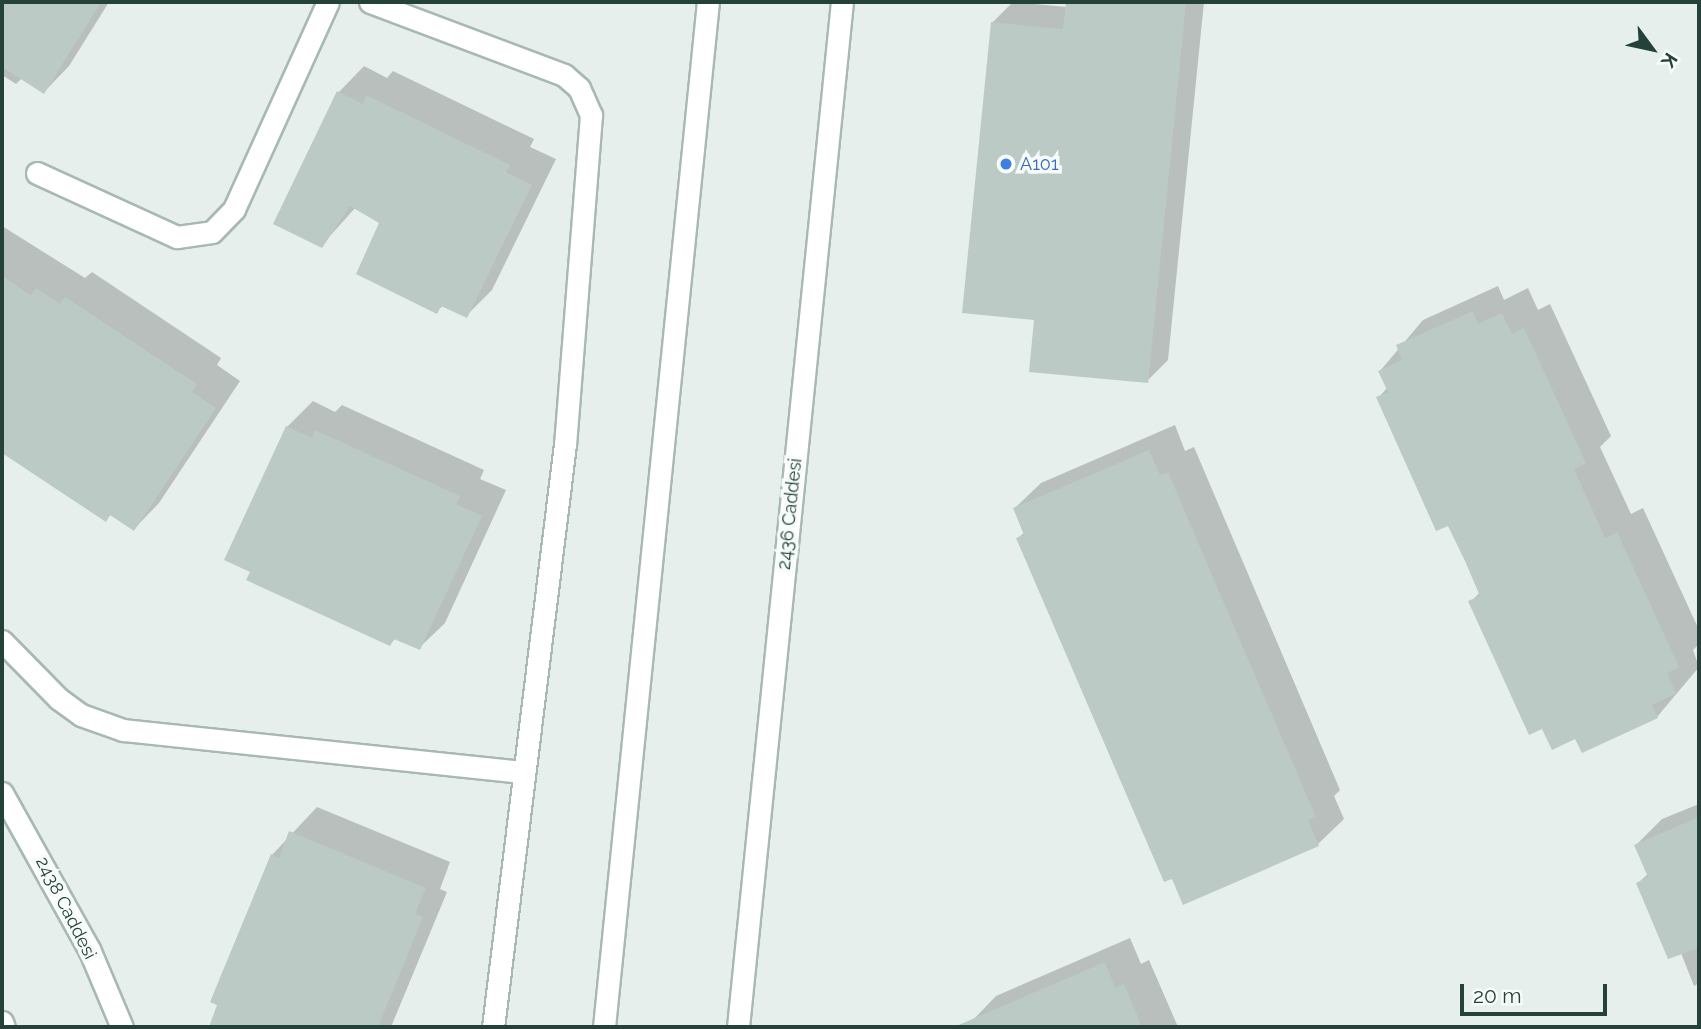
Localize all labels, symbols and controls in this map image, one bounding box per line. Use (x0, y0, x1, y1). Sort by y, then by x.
north arrow (1617, 14, 1687, 84)
text: K (1657, 49, 1682, 72)
place label: A101 (1020, 153, 1059, 175)
marker: A101 (998, 156, 1014, 172)
street label: 2436 Caddesi (773, 457, 807, 571)
street label: 2438 Caddesi (31, 853, 101, 963)
scale bar (1463, 970, 1610, 1014)
text: 20 m (1473, 983, 1521, 1008)

